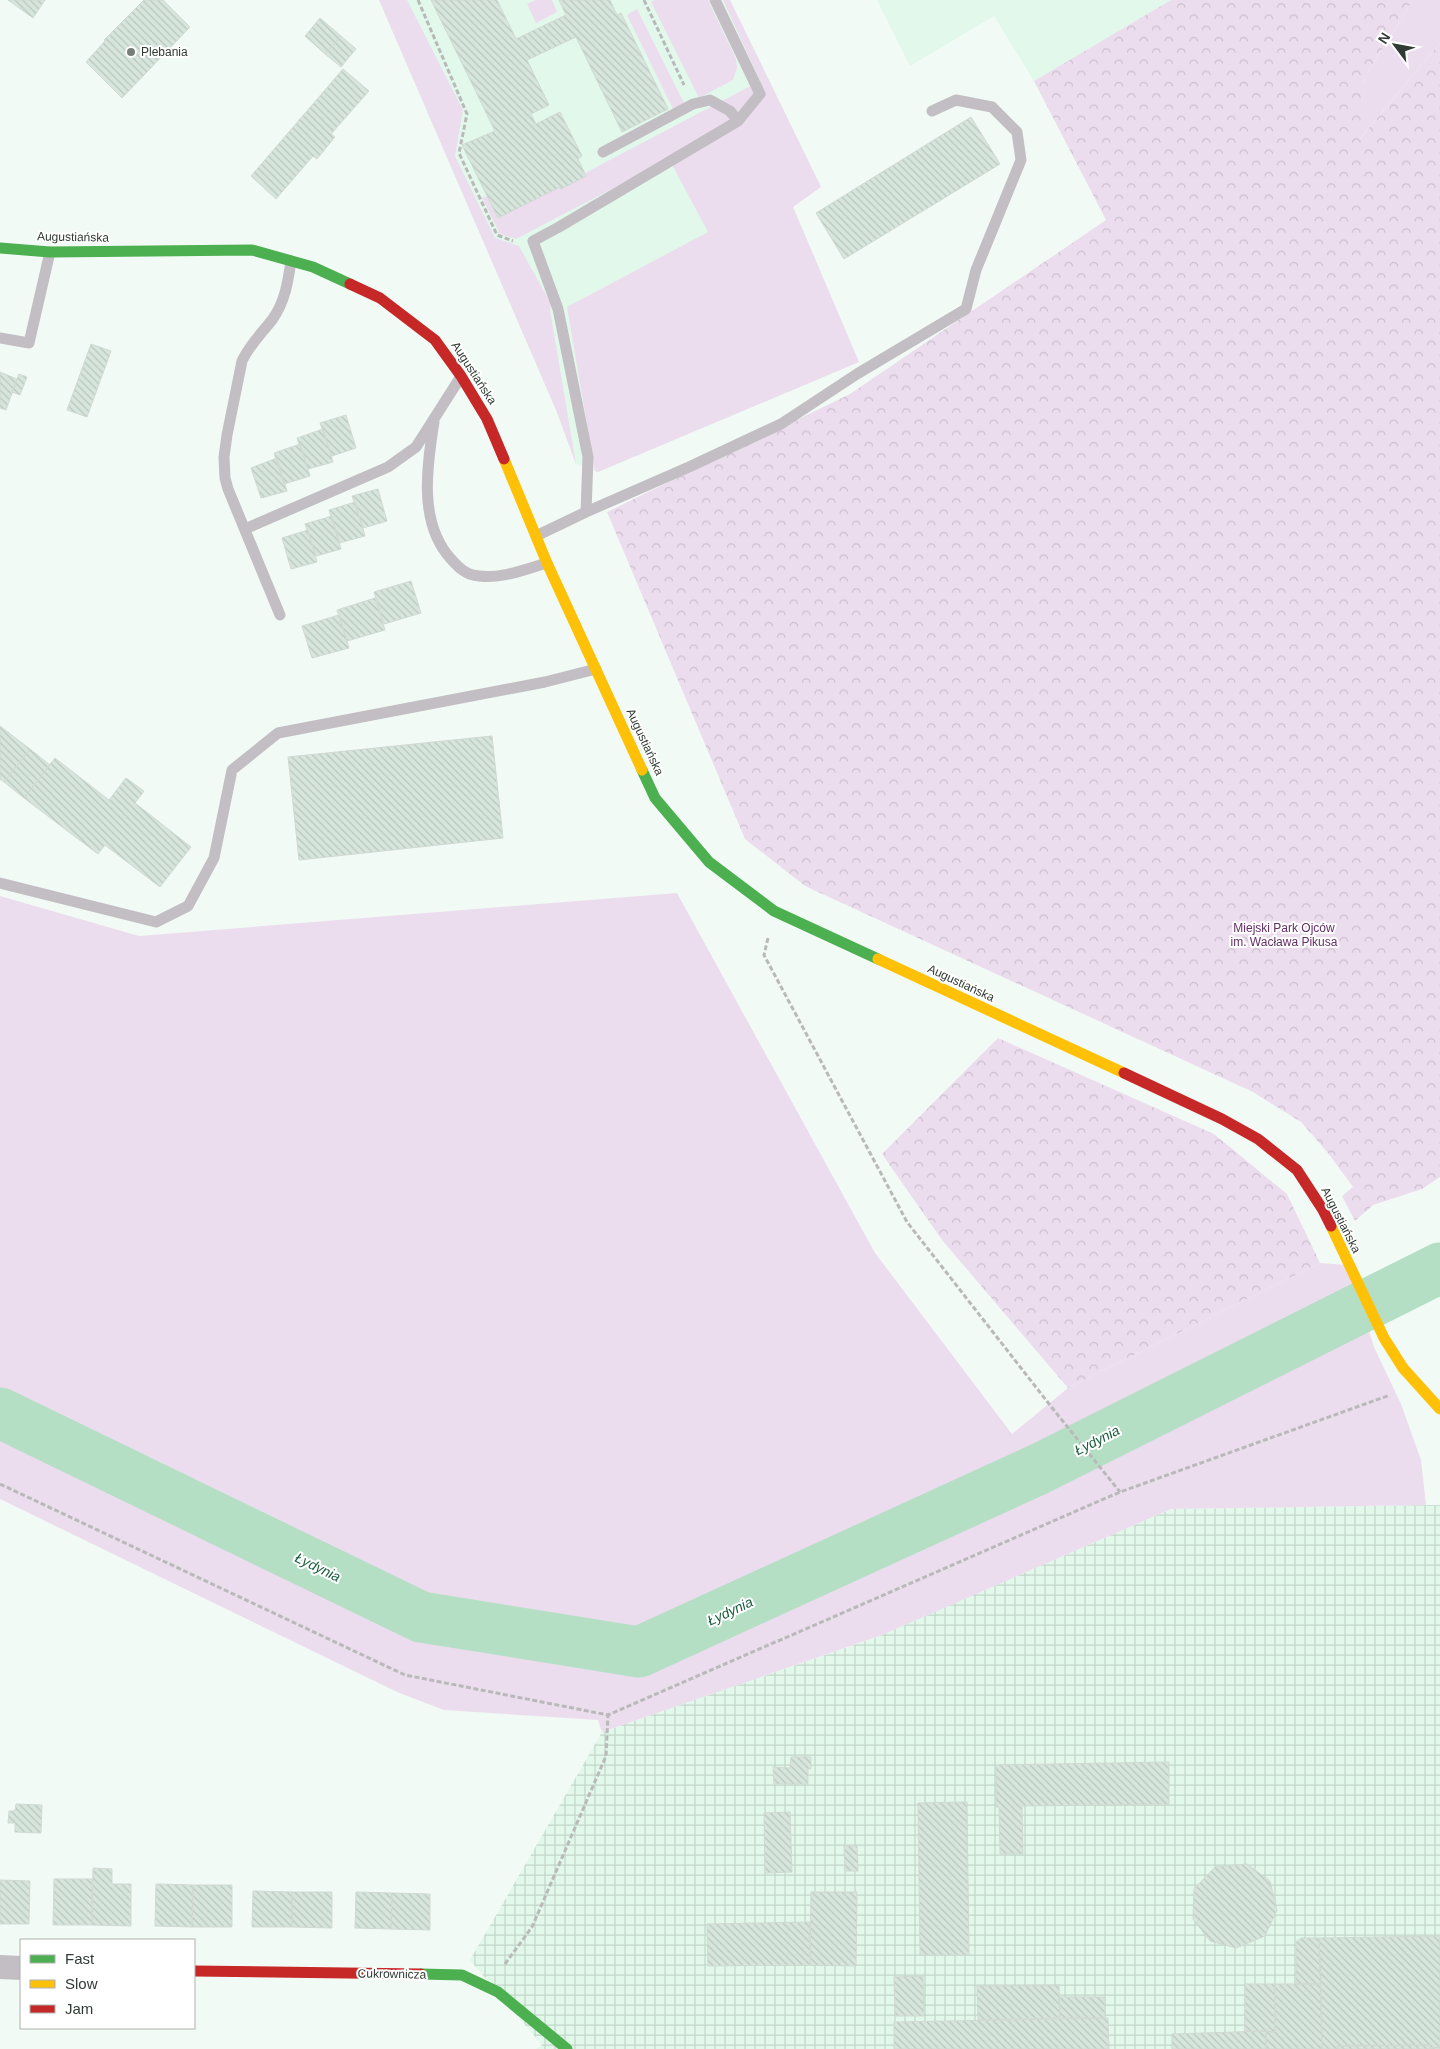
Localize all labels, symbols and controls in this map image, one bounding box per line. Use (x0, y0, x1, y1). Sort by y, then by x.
north arrow (1370, 20, 1420, 70)
text: N (1375, 30, 1393, 47)
place label: Plebania (141, 45, 188, 59)
marker: Plebania (125, 46, 137, 58)
street label: Augustiańska (37, 229, 109, 245)
street label: Augustiańska (449, 339, 500, 407)
street label: Augustiańska (623, 706, 667, 778)
park label: Miejski Park Ojców im. Wacława Pikusa (1231, 921, 1338, 949)
street label: Augustiańska (925, 961, 997, 1005)
street label: Augustiańska (1318, 1185, 1364, 1256)
water label: Łydynia (1072, 1422, 1122, 1458)
water label: Łydynia (293, 1549, 343, 1585)
water label: Łydynia (705, 1593, 755, 1628)
legend (20, 1939, 195, 2029)
text: Fast (65, 1950, 95, 1967)
street label: Cukrownicza (358, 1966, 427, 1982)
text: Slow (65, 1975, 98, 1992)
text: Jam (65, 2000, 93, 2017)

